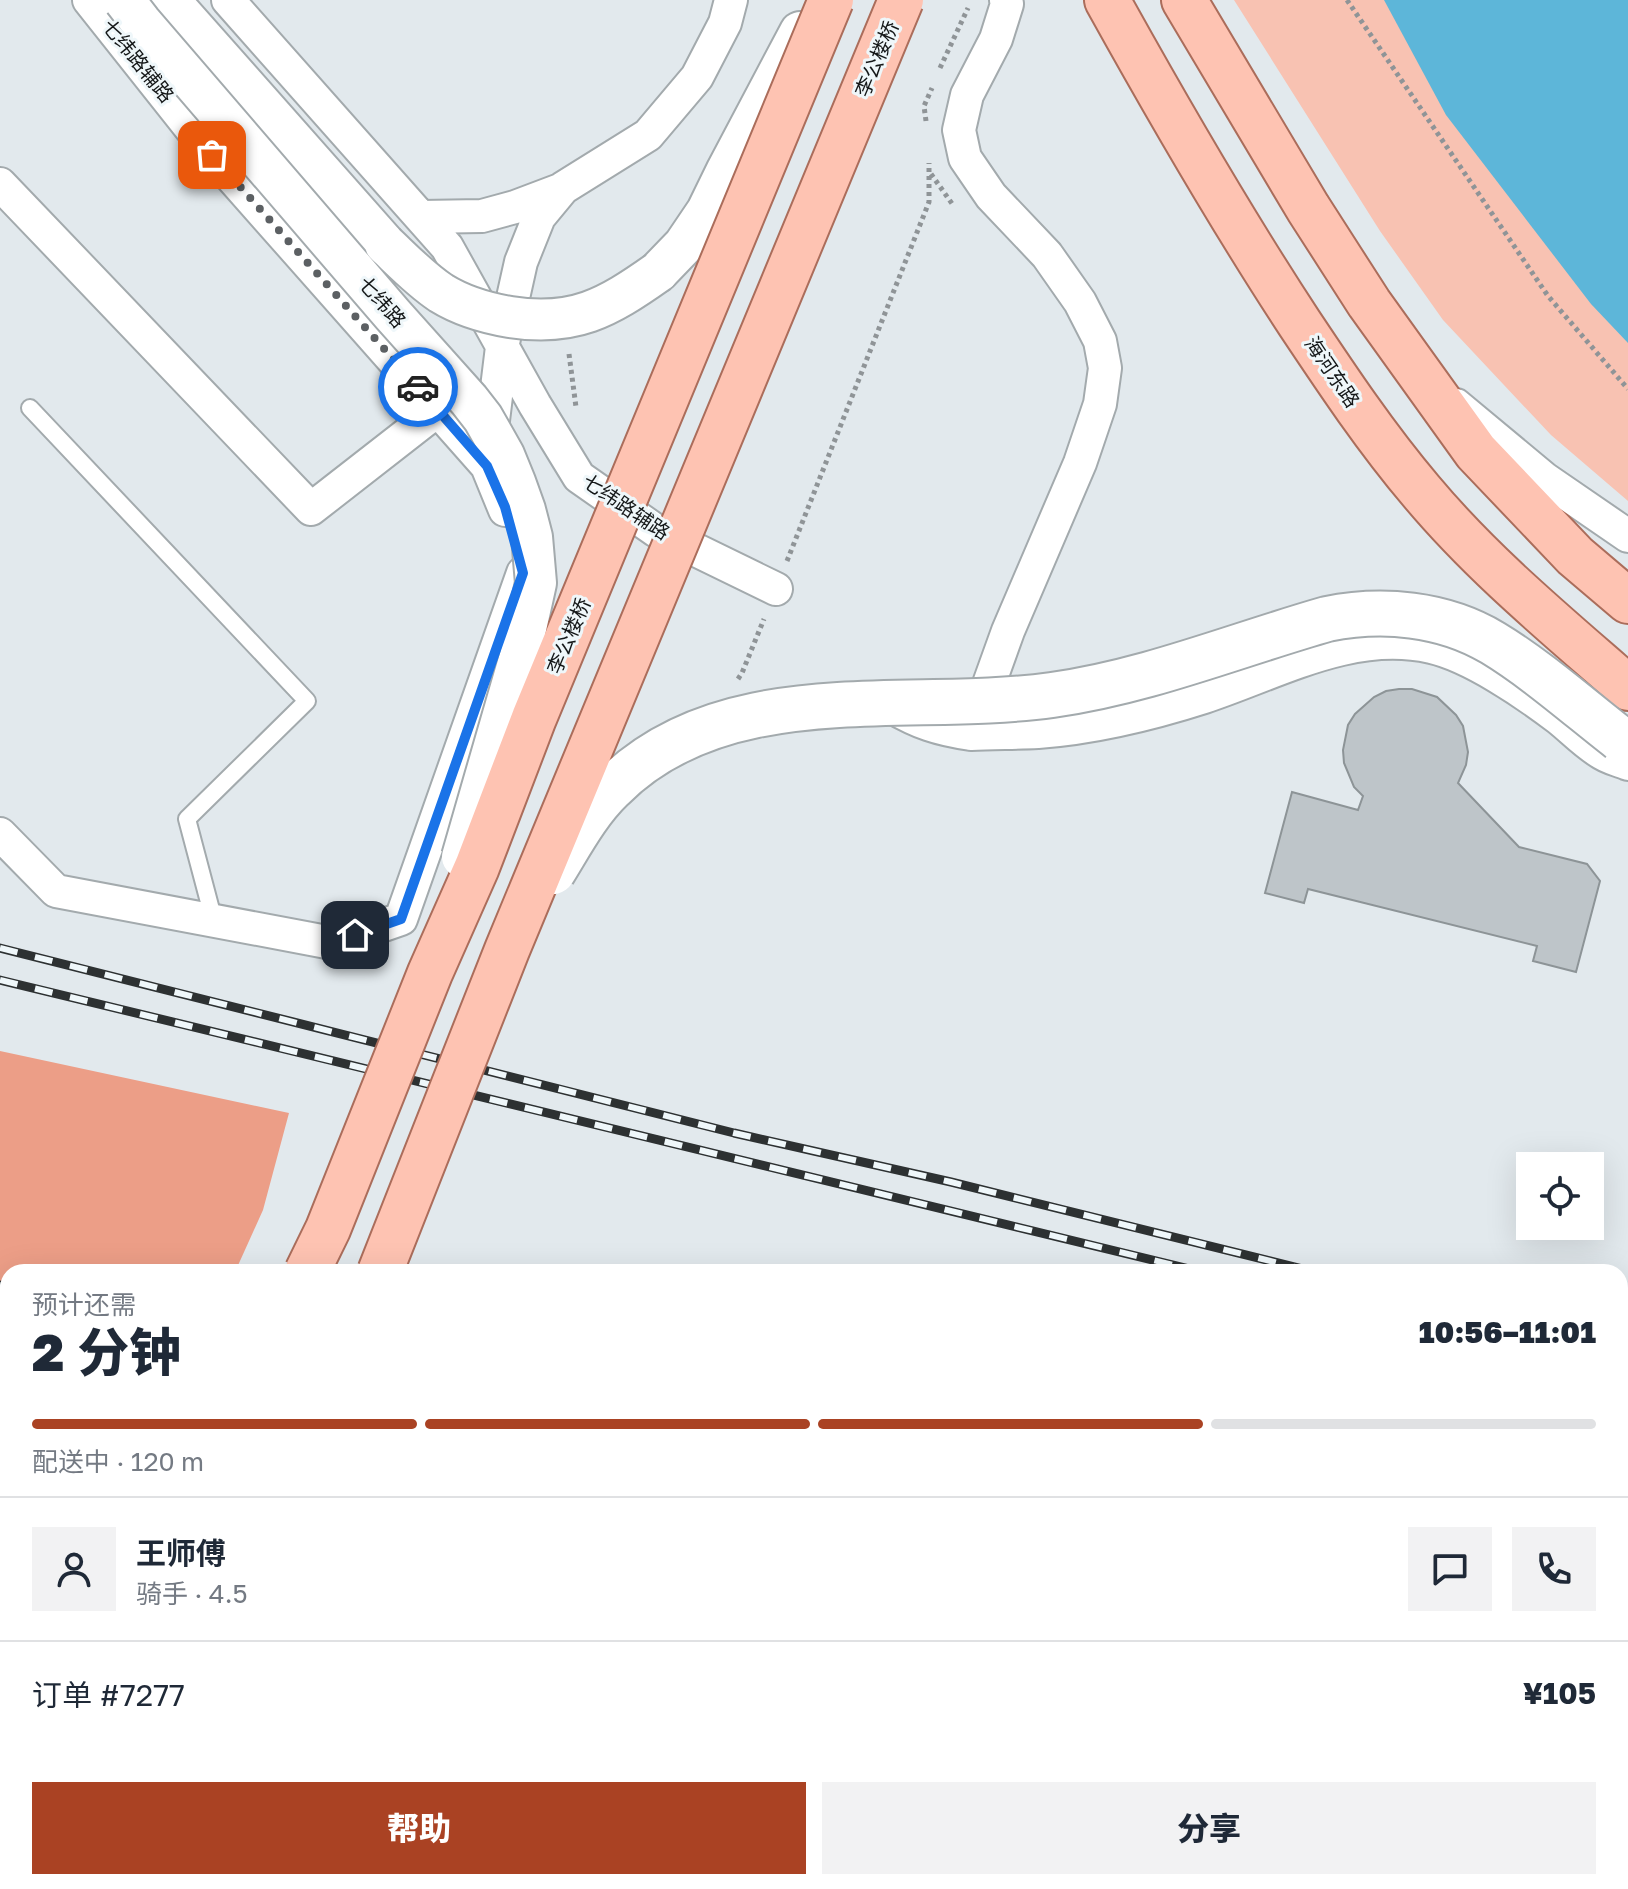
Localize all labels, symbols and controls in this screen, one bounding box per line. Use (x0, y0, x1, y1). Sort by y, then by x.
street label: 七纬路辅路 (98, 14, 180, 107)
street label: 李公楼桥 (849, 17, 903, 100)
pin (178, 121, 246, 189)
icon: bag (190, 133, 234, 177)
street label: 七纬路 (354, 271, 411, 332)
street label: 海河东路 (1301, 332, 1365, 411)
courier (378, 347, 458, 427)
icon: car (396, 365, 440, 409)
street label: 七纬路辅路 (578, 468, 675, 544)
street label: 李公楼桥 (541, 594, 595, 677)
pin (321, 901, 389, 969)
icon: home (333, 913, 377, 957)
map controls (1516, 1152, 1604, 1240)
button: locate (1516, 1152, 1604, 1240)
text: 预计还需 (32, 1289, 136, 1320)
text: 10:56–11:01 (1419, 1314, 1596, 1350)
text: 2 分钟 (32, 1320, 181, 1382)
text: 配送中 · 120 m (32, 1446, 204, 1477)
button: person (32, 1527, 116, 1611)
button: chat (1408, 1527, 1492, 1611)
button: phone (1512, 1527, 1596, 1611)
text: 王师傅 (136, 1535, 226, 1571)
text: 骑手 · 4.5 (136, 1578, 248, 1609)
text: ¥105 (1523, 1675, 1596, 1711)
text: 订单 #7277 (32, 1677, 185, 1713)
button: 帮助 (32, 1782, 806, 1874)
button: 分享 (822, 1782, 1596, 1874)

